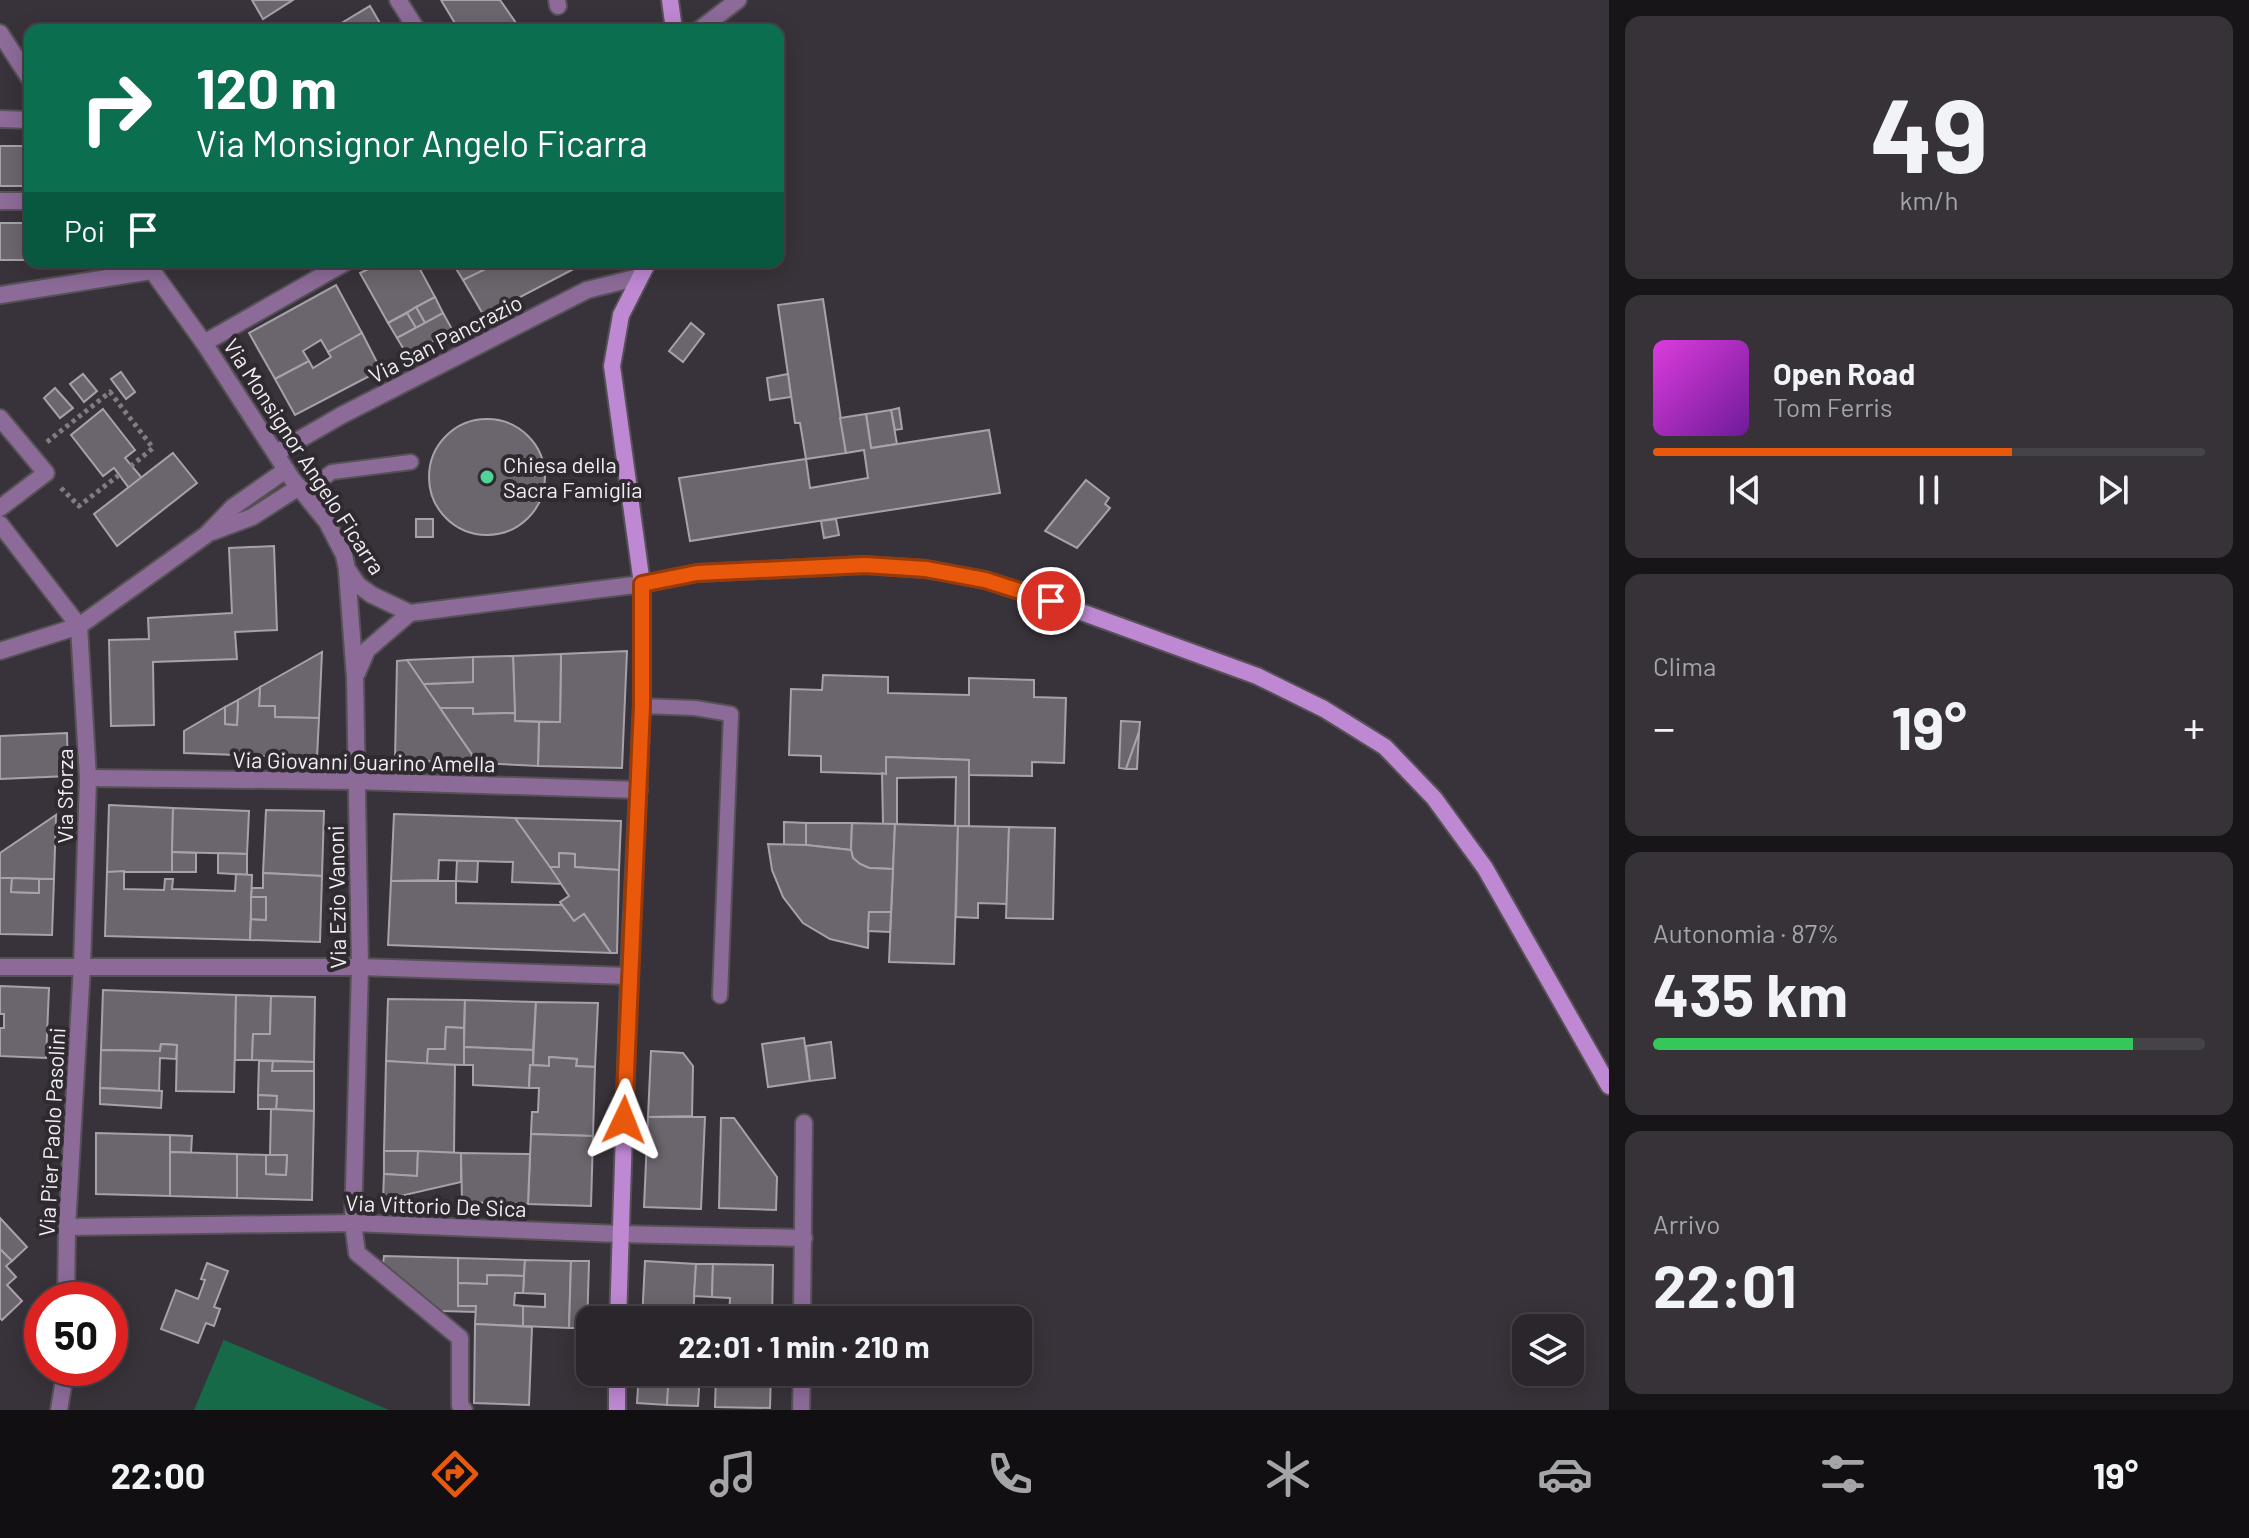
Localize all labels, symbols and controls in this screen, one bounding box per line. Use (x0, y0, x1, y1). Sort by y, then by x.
text: 120 m (196, 53, 337, 120)
icon: right (64, 56, 168, 160)
text: 49 (1870, 69, 1988, 194)
text: Via Monsignor Angelo Ficarra (196, 121, 648, 164)
text: km/h (1900, 184, 1958, 215)
icon: arrive (121, 208, 165, 252)
text: Poi (64, 212, 105, 248)
street label: Via San Pancrazio (364, 288, 526, 388)
street label: Via Monsignor Angelo Ficarra (219, 333, 391, 579)
text: Open Road (1773, 355, 1915, 391)
text: Tom Ferris (1773, 391, 1893, 422)
place label: Chiesa della Sacra Famiglia (503, 451, 643, 502)
marker: Chiesa della Sacra Famiglia (478, 468, 496, 486)
icon: previous (1723, 468, 1767, 512)
icon: pause (1907, 468, 1951, 512)
icon: next (2091, 468, 2135, 512)
pin (1017, 567, 1085, 635)
icon: arrive (1029, 579, 1073, 623)
text: Clima (1653, 650, 1716, 681)
text: 19° (1891, 690, 1967, 762)
text: − (1653, 700, 1675, 753)
text: + (2183, 700, 2205, 753)
street label: Via Giovanni Guarino Amella (232, 746, 496, 776)
street label: Via Sforza (51, 749, 77, 843)
street label: Via Ezio Vanoni (322, 825, 350, 969)
text: Autonomia · 87% (1653, 917, 1839, 948)
text: 435 km (1653, 957, 1848, 1029)
street label: Via Pier Paolo Pasolini (33, 1027, 69, 1237)
position arrow (582, 1078, 666, 1162)
street label: Via Vittorio De Sica (345, 1189, 527, 1221)
text: Arrivo (1653, 1208, 1720, 1239)
text: 22:01 (1653, 1248, 1797, 1320)
speed limit sign: 50 (24, 1282, 128, 1386)
map controls (1512, 1314, 1584, 1386)
button: layers (1512, 1314, 1584, 1386)
text: 22:01 · 1 min · 210 m (678, 1328, 930, 1364)
icon: directions (427, 1446, 483, 1502)
icon: music (705, 1446, 761, 1502)
icon: phone (982, 1446, 1038, 1502)
icon: climate (1260, 1446, 1316, 1502)
icon: car (1537, 1446, 1593, 1502)
icon: filters (1815, 1446, 1871, 1502)
text: 22:00 (111, 1453, 205, 1496)
text: 19° (2093, 1453, 2138, 1496)

